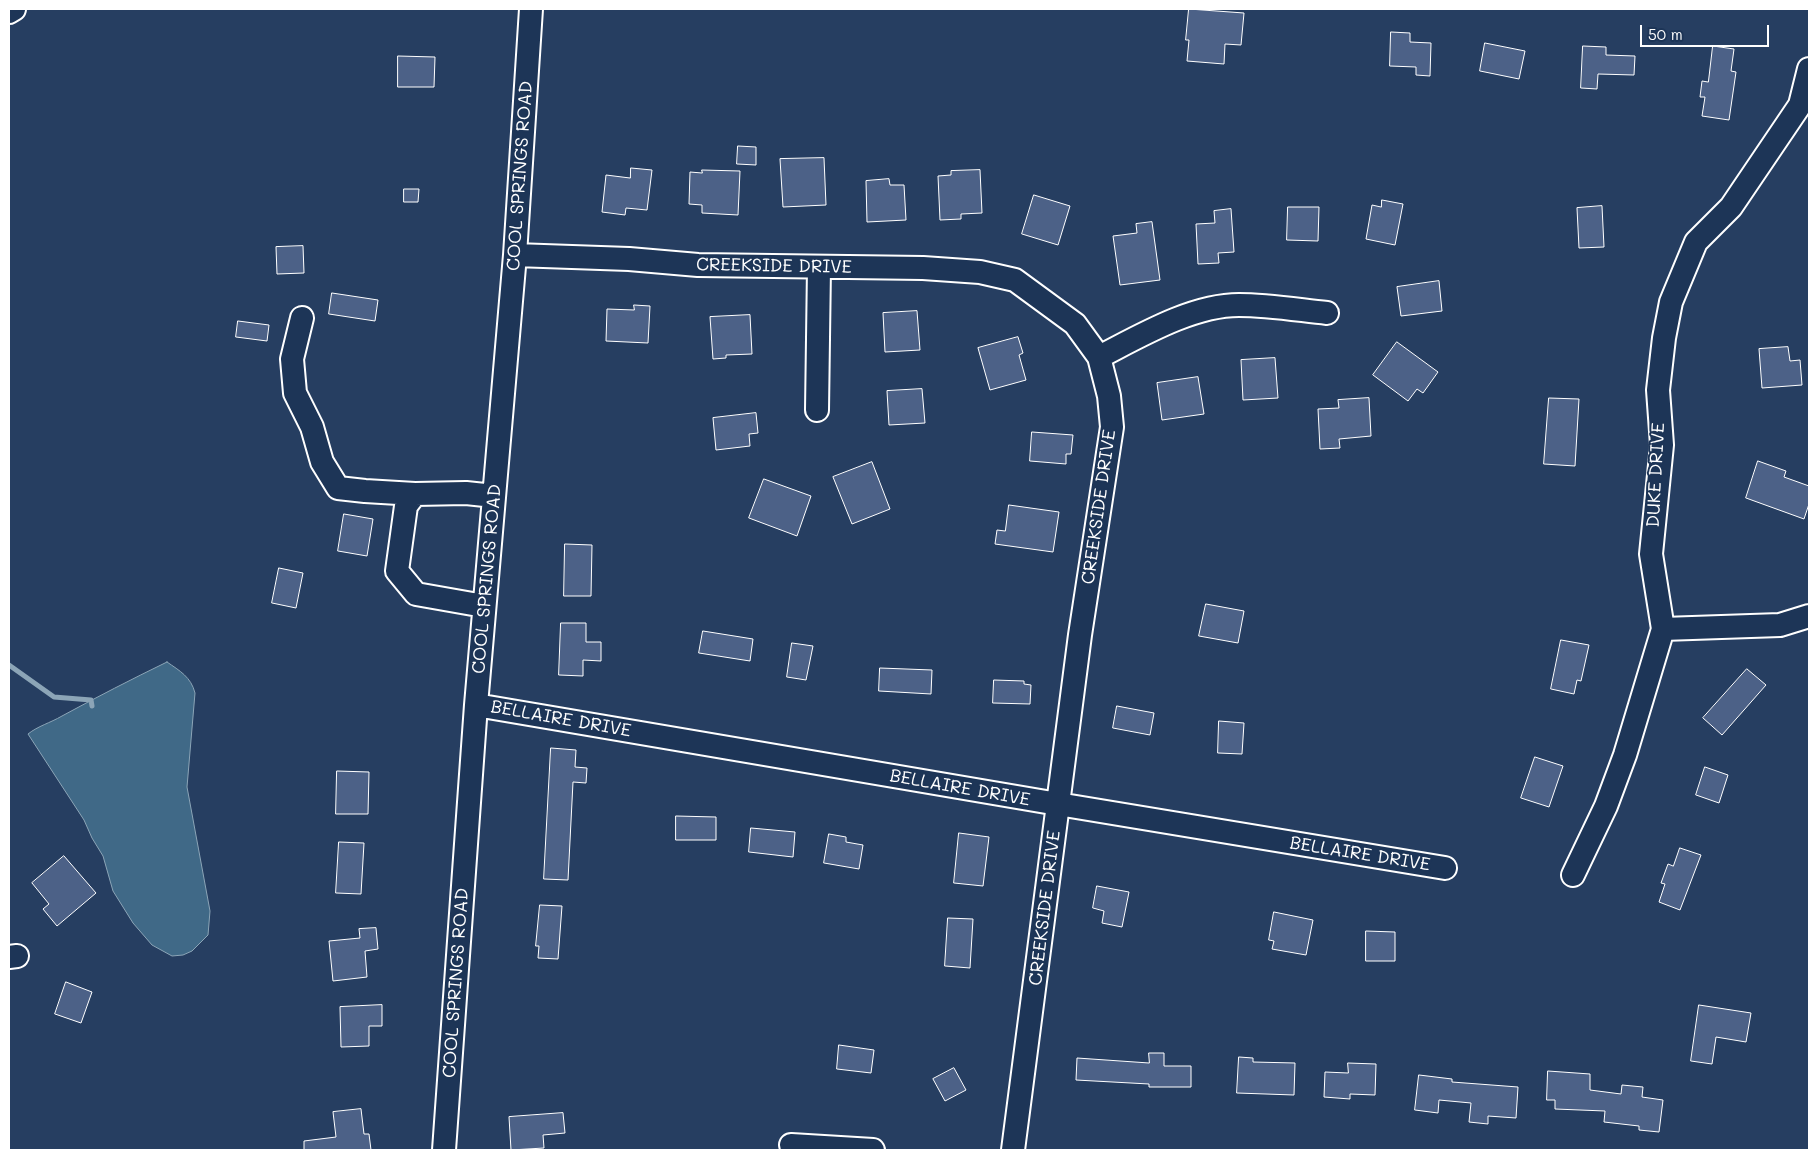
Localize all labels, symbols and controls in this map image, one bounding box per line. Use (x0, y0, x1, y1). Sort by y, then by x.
scale bar (1643, 15, 1772, 47)
text: 50 m (1648, 24, 1683, 44)
street label: COOL SPRINGS ROAD (503, 80, 537, 272)
street label: CREEKSIDE DRIVE (696, 254, 852, 278)
street label: DUKE DRIVE (1642, 422, 1670, 528)
street label: CREEKSIDE DRIVE (1077, 428, 1121, 586)
street label: COOL SPRINGS ROAD (468, 483, 506, 675)
street label: BELLAIRE DRIVE (489, 696, 633, 742)
street label: BELLAIRE DRIVE (888, 765, 1032, 811)
street label: CREEKSIDE DRIVE (1025, 829, 1065, 987)
street label: BELLAIRE DRIVE (1288, 832, 1432, 876)
street label: COOL SPRINGS ROAD (439, 887, 473, 1079)

